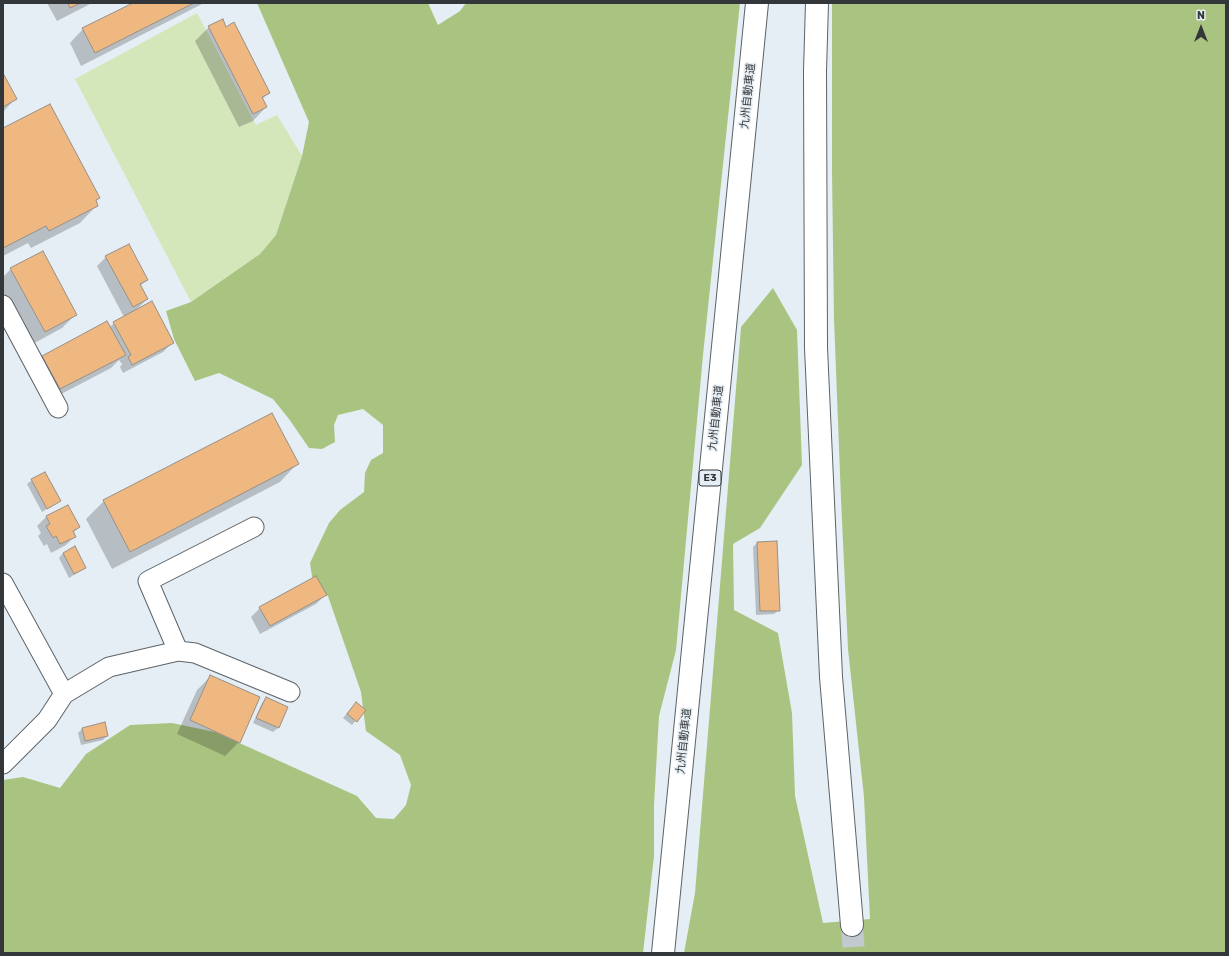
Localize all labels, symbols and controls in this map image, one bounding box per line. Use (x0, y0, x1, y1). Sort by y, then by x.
north arrow (1181, 8, 1221, 48)
text: N (1197, 9, 1205, 22)
street label: 九州自動車道 (738, 62, 758, 130)
street label: 九州自動車道 (706, 384, 726, 452)
road number: E3 (699, 470, 721, 486)
street label: 九州自動車道 (674, 707, 694, 775)

